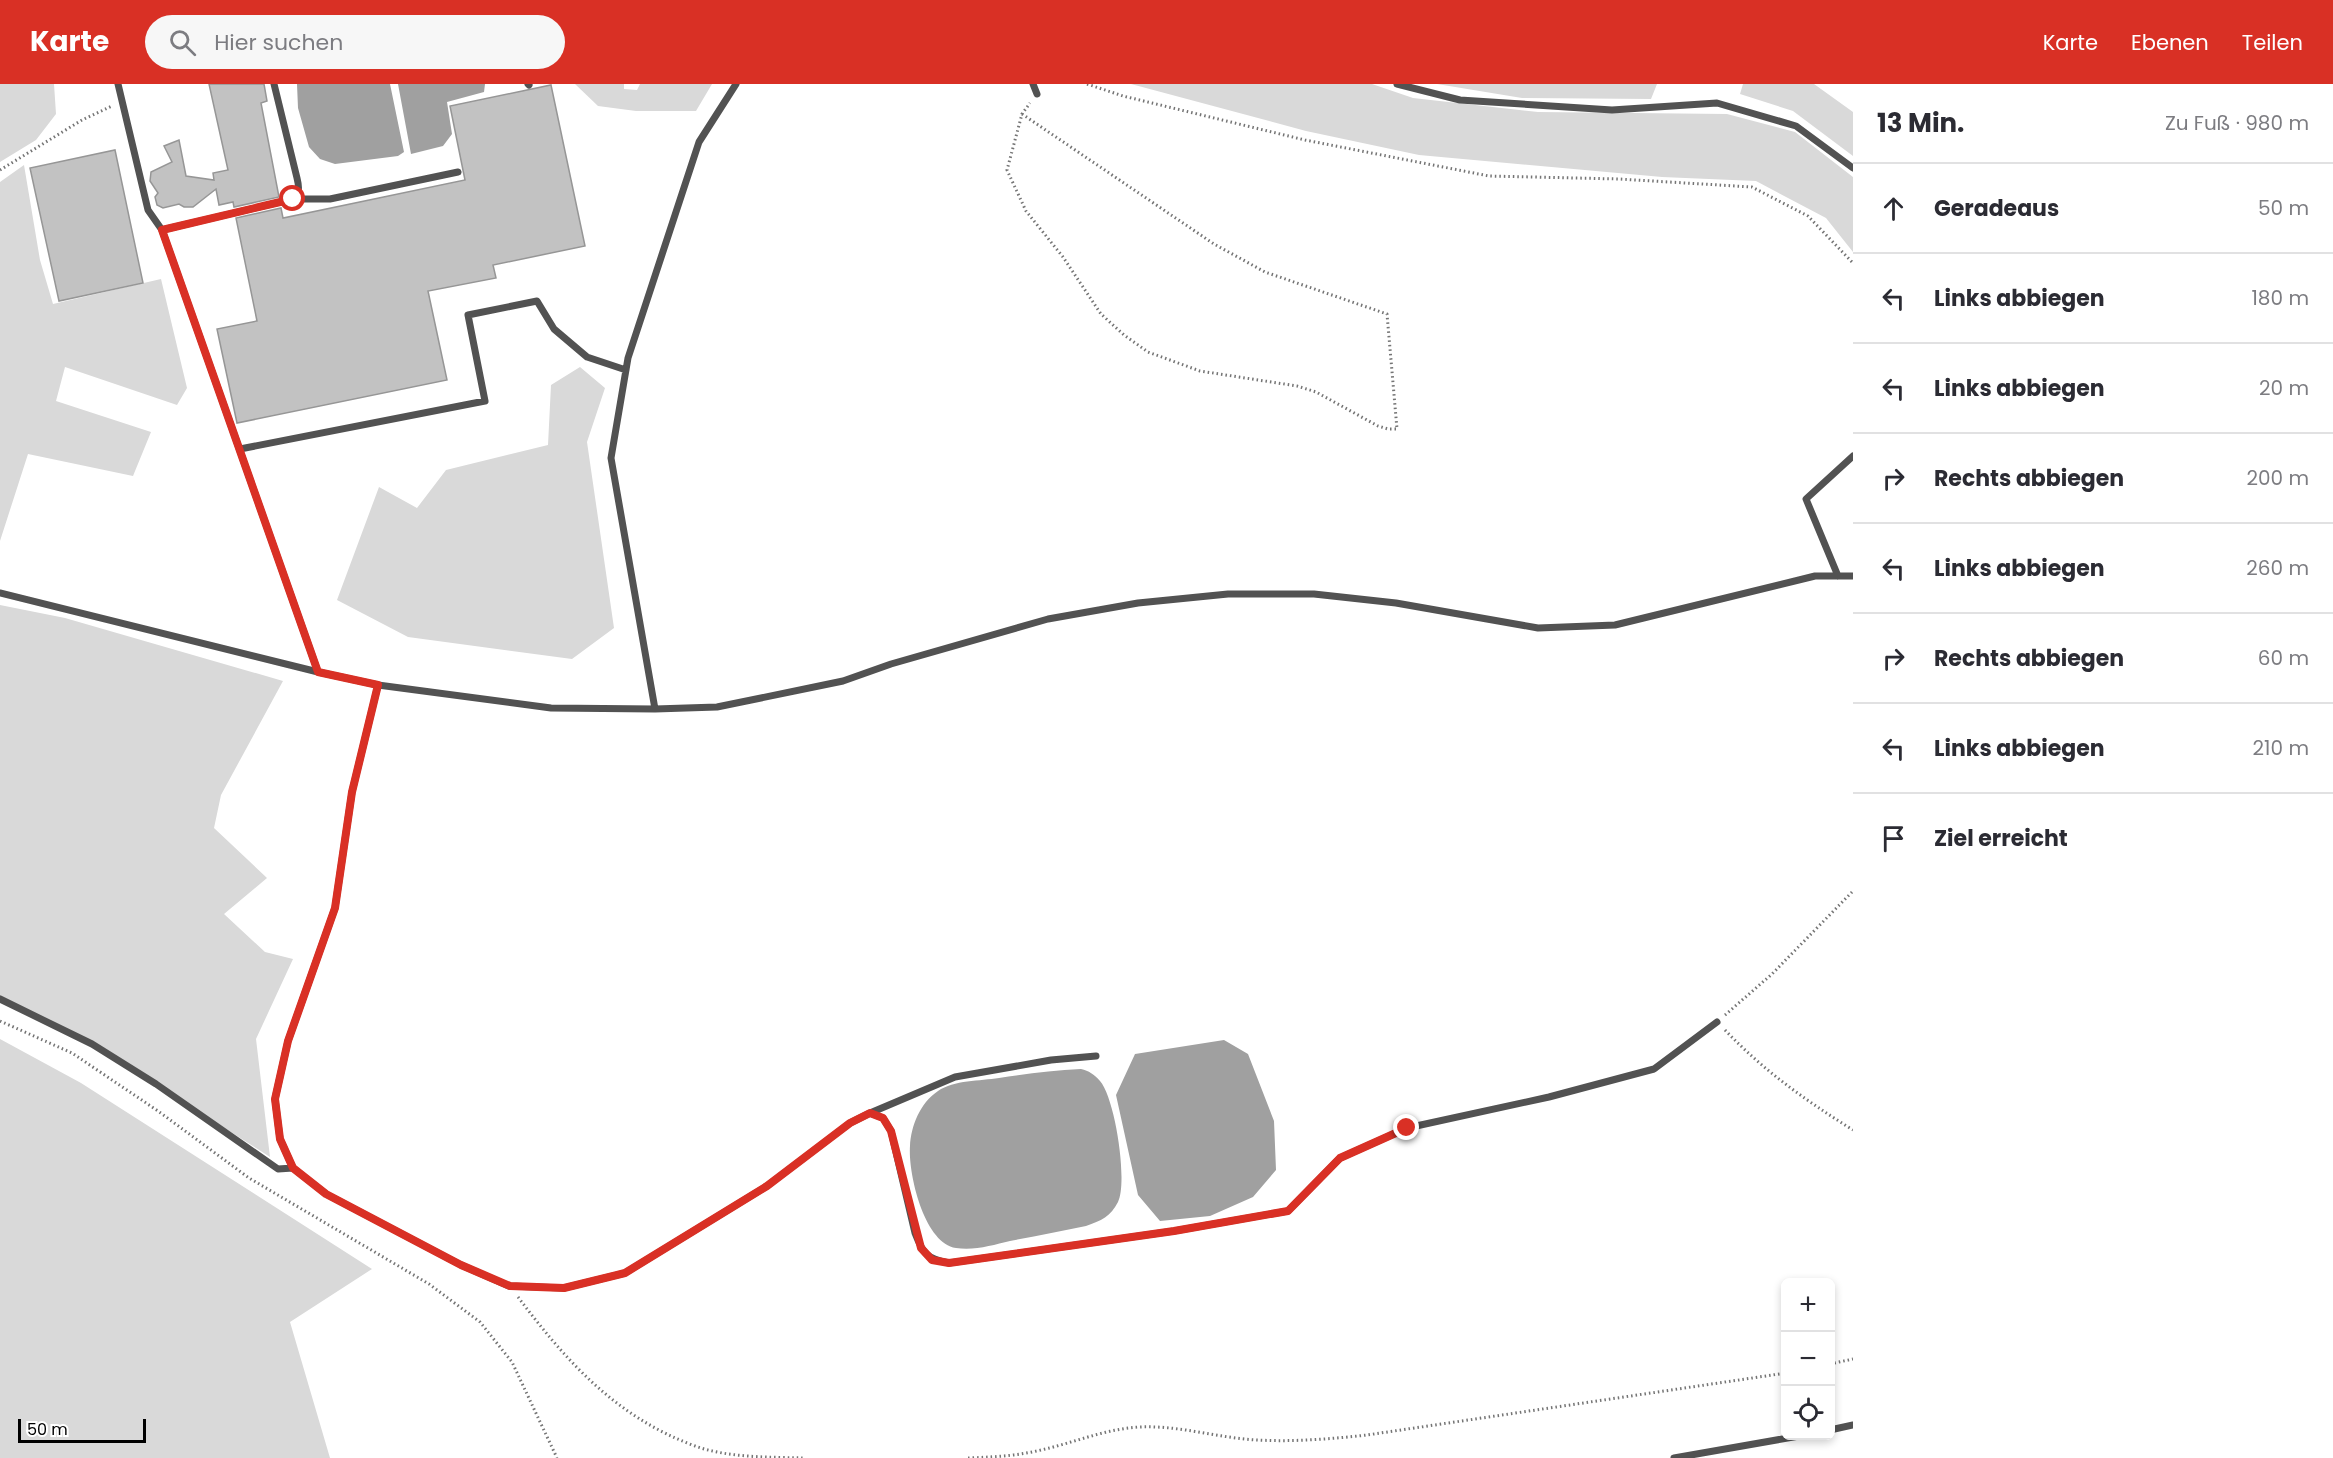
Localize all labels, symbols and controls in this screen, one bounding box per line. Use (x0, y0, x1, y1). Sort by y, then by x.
search box (145, 15, 565, 69)
text: Karte (30, 22, 109, 61)
icon: search (166, 26, 199, 59)
text: Hier suchen (214, 27, 343, 58)
text: Karte (2043, 28, 2098, 57)
text: Ebenen (2131, 28, 2209, 57)
text: Teilen (2242, 28, 2303, 57)
text: 13 Min. (1877, 105, 1964, 141)
text: Zu Fuß · 980 m (2165, 109, 2309, 137)
route start (279, 185, 305, 211)
icon: ahead (1877, 192, 1910, 225)
text: Geradeaus (1934, 193, 2059, 224)
text: 50 m (2258, 194, 2309, 222)
icon: left (1877, 282, 1910, 315)
text: Links abbiegen (1934, 283, 2105, 314)
text: 180 m (2251, 284, 2309, 312)
icon: left (1877, 372, 1910, 405)
text: Links abbiegen (1934, 373, 2105, 404)
text: 20 m (2259, 374, 2309, 402)
icon: right (1877, 462, 1910, 495)
text: Rechts abbiegen (1934, 463, 2124, 494)
text: 200 m (2246, 464, 2309, 492)
icon: left (1877, 552, 1910, 585)
text: Links abbiegen (1934, 553, 2105, 584)
text: 260 m (2246, 554, 2309, 582)
icon: right (1877, 642, 1910, 675)
text: Rechts abbiegen (1934, 643, 2124, 674)
text: 60 m (2258, 644, 2309, 672)
icon: left (1877, 732, 1910, 765)
text: Links abbiegen (1934, 733, 2105, 764)
text: 210 m (2253, 734, 2309, 762)
icon: arrive (1877, 822, 1910, 855)
text: Ziel erreicht (1934, 823, 2068, 854)
route end (1393, 1114, 1419, 1140)
map controls (1781, 1278, 1835, 1440)
button: + (1781, 1278, 1835, 1332)
button: − (1781, 1332, 1835, 1386)
button: locate (1781, 1386, 1835, 1440)
scale bar (18, 1416, 146, 1444)
text: 50 m (27, 1418, 68, 1441)

